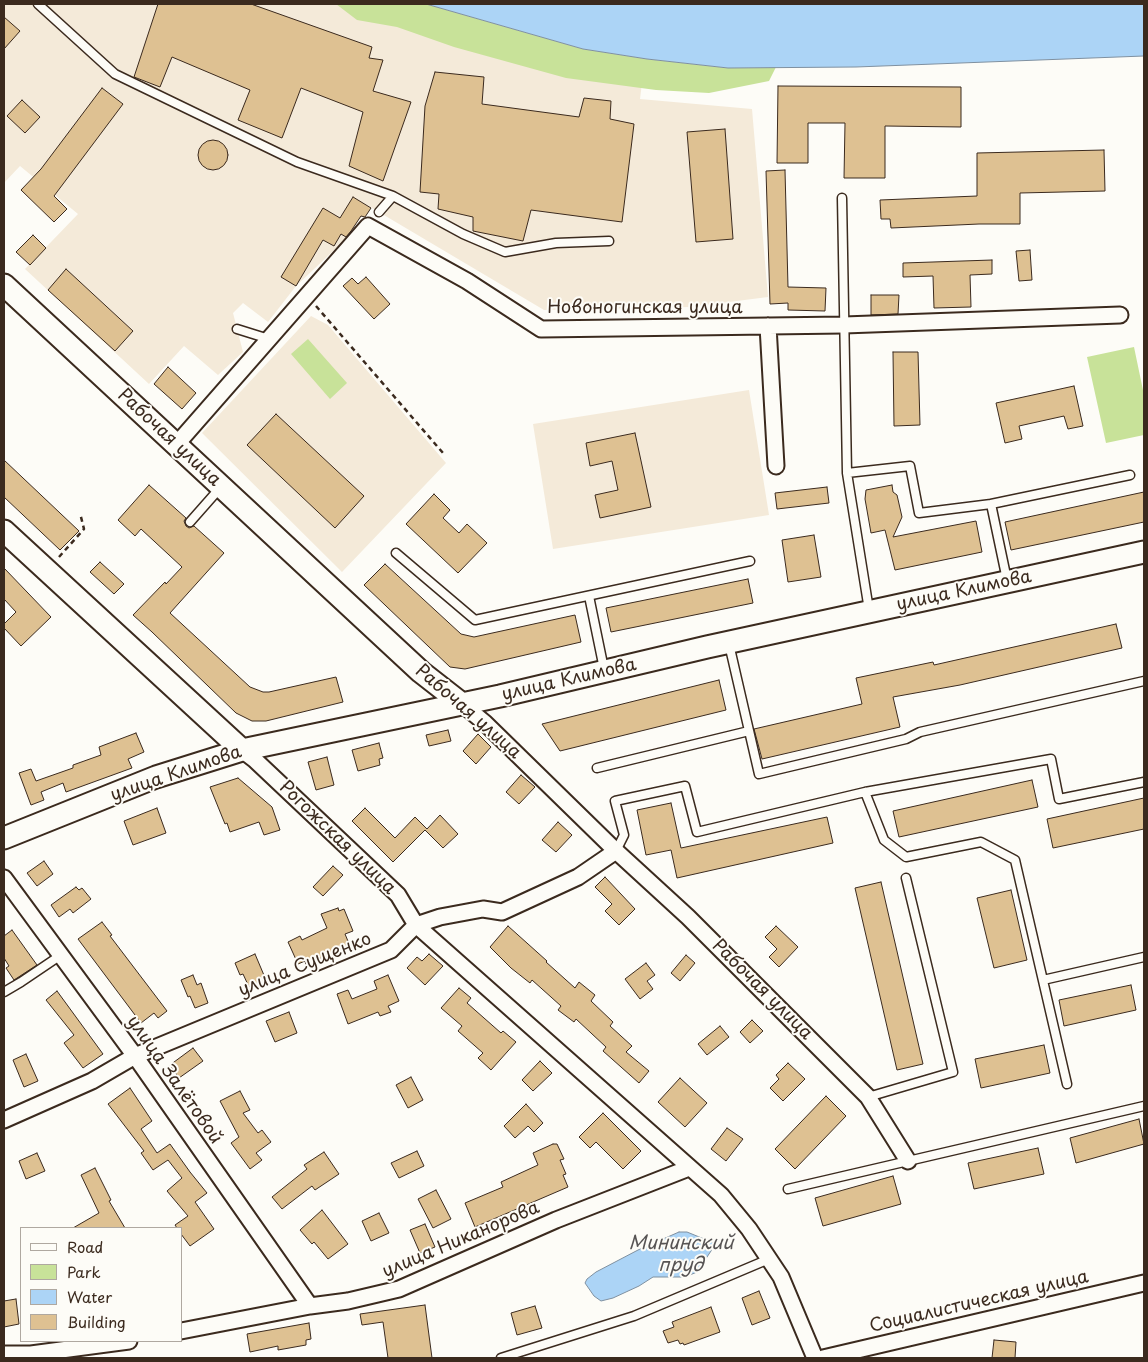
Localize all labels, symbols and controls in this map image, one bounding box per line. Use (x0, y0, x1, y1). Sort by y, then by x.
street label: Новоногинская улица (547, 297, 743, 319)
street label: Рабочая улица (113, 385, 225, 491)
street label: улица Климова (895, 566, 1033, 616)
street label: улица Климова (500, 654, 638, 706)
street label: Рабочая улица (411, 660, 525, 764)
street label: улица Климова (108, 741, 244, 807)
street label: Рогожская улица (274, 777, 400, 899)
street label: улица Сущенко (235, 928, 375, 1002)
street label: Рабочая улица (707, 935, 817, 1045)
street label: улица Залётовой (122, 1012, 226, 1148)
street label: улица Никанорова (379, 1197, 543, 1283)
legend (20, 1227, 182, 1342)
water label: Мининский пруд (629, 1233, 733, 1277)
text: Road (67, 1235, 103, 1258)
text: Park (67, 1260, 101, 1283)
street label: Социалистическая улица (867, 1266, 1091, 1338)
text: Water (67, 1285, 112, 1308)
text: Building (67, 1310, 126, 1333)

